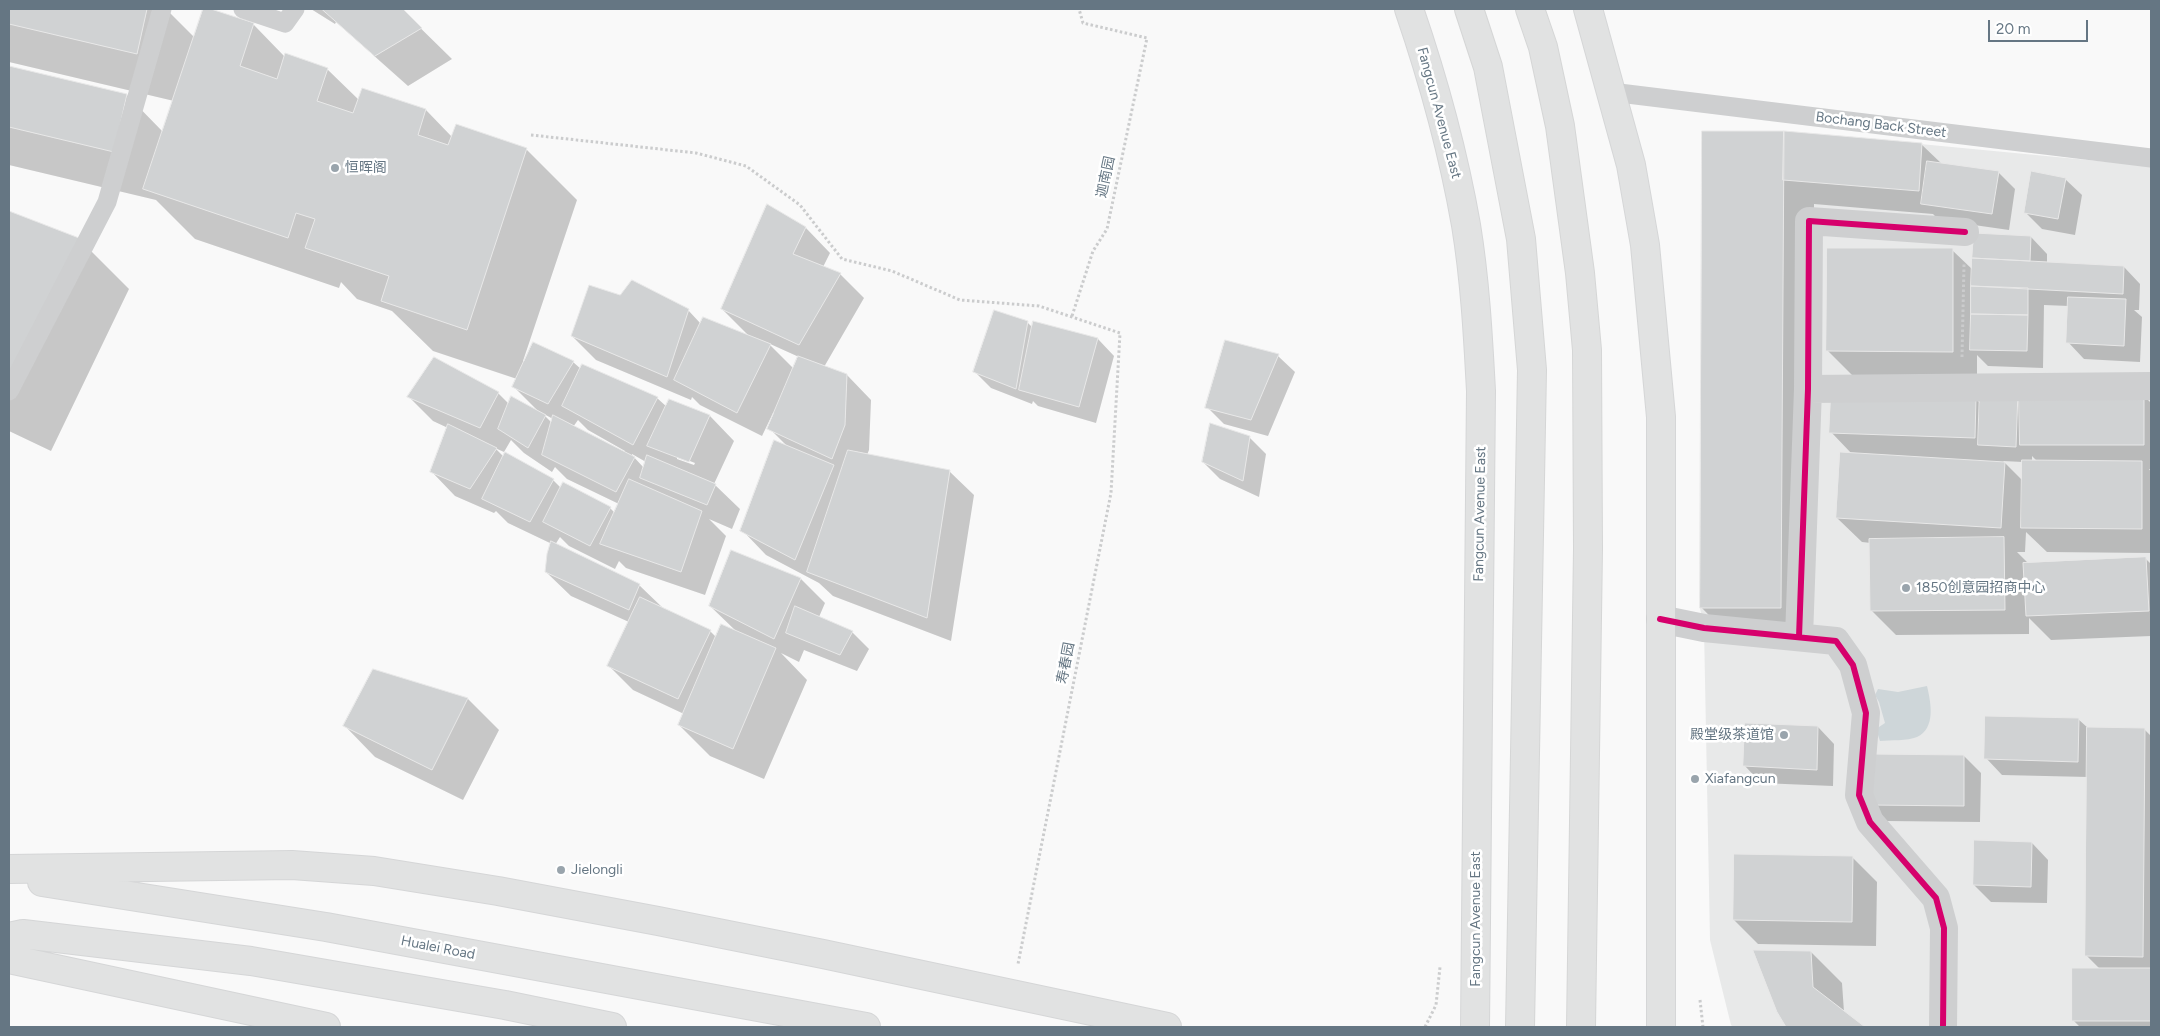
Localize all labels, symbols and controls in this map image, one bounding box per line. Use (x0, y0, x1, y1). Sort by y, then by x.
scale bar (1990, 10, 2090, 42)
text: 20 m (1996, 20, 2030, 38)
street label: Fangcun Avenue East (1413, 45, 1465, 181)
street label: Bochang Back Street (1815, 109, 1947, 141)
street label: 迦南园 (1093, 155, 1119, 199)
place label: 恒晖阁 (345, 160, 387, 176)
marker: 恒晖阁 (329, 162, 341, 174)
street label: Fangcun Avenue East (1470, 446, 1490, 582)
place label: 1850创意园招商中心 (1916, 580, 2045, 596)
marker: 1850创意园招商中心 (1900, 582, 1912, 594)
street label: 寿春园 (1054, 641, 1078, 685)
place label: 殿堂级茶道馆 (1690, 727, 1774, 743)
marker: 殿堂级茶道馆 (1778, 729, 1790, 741)
place label: Xiafangcun (1705, 771, 1775, 787)
marker: Xiafangcun (1689, 773, 1701, 785)
street label: Fangcun Avenue East (1468, 851, 1484, 987)
place label: Jielongli (571, 862, 623, 878)
marker: Jielongli (555, 864, 567, 876)
street label: Hualei Road (400, 933, 476, 963)

